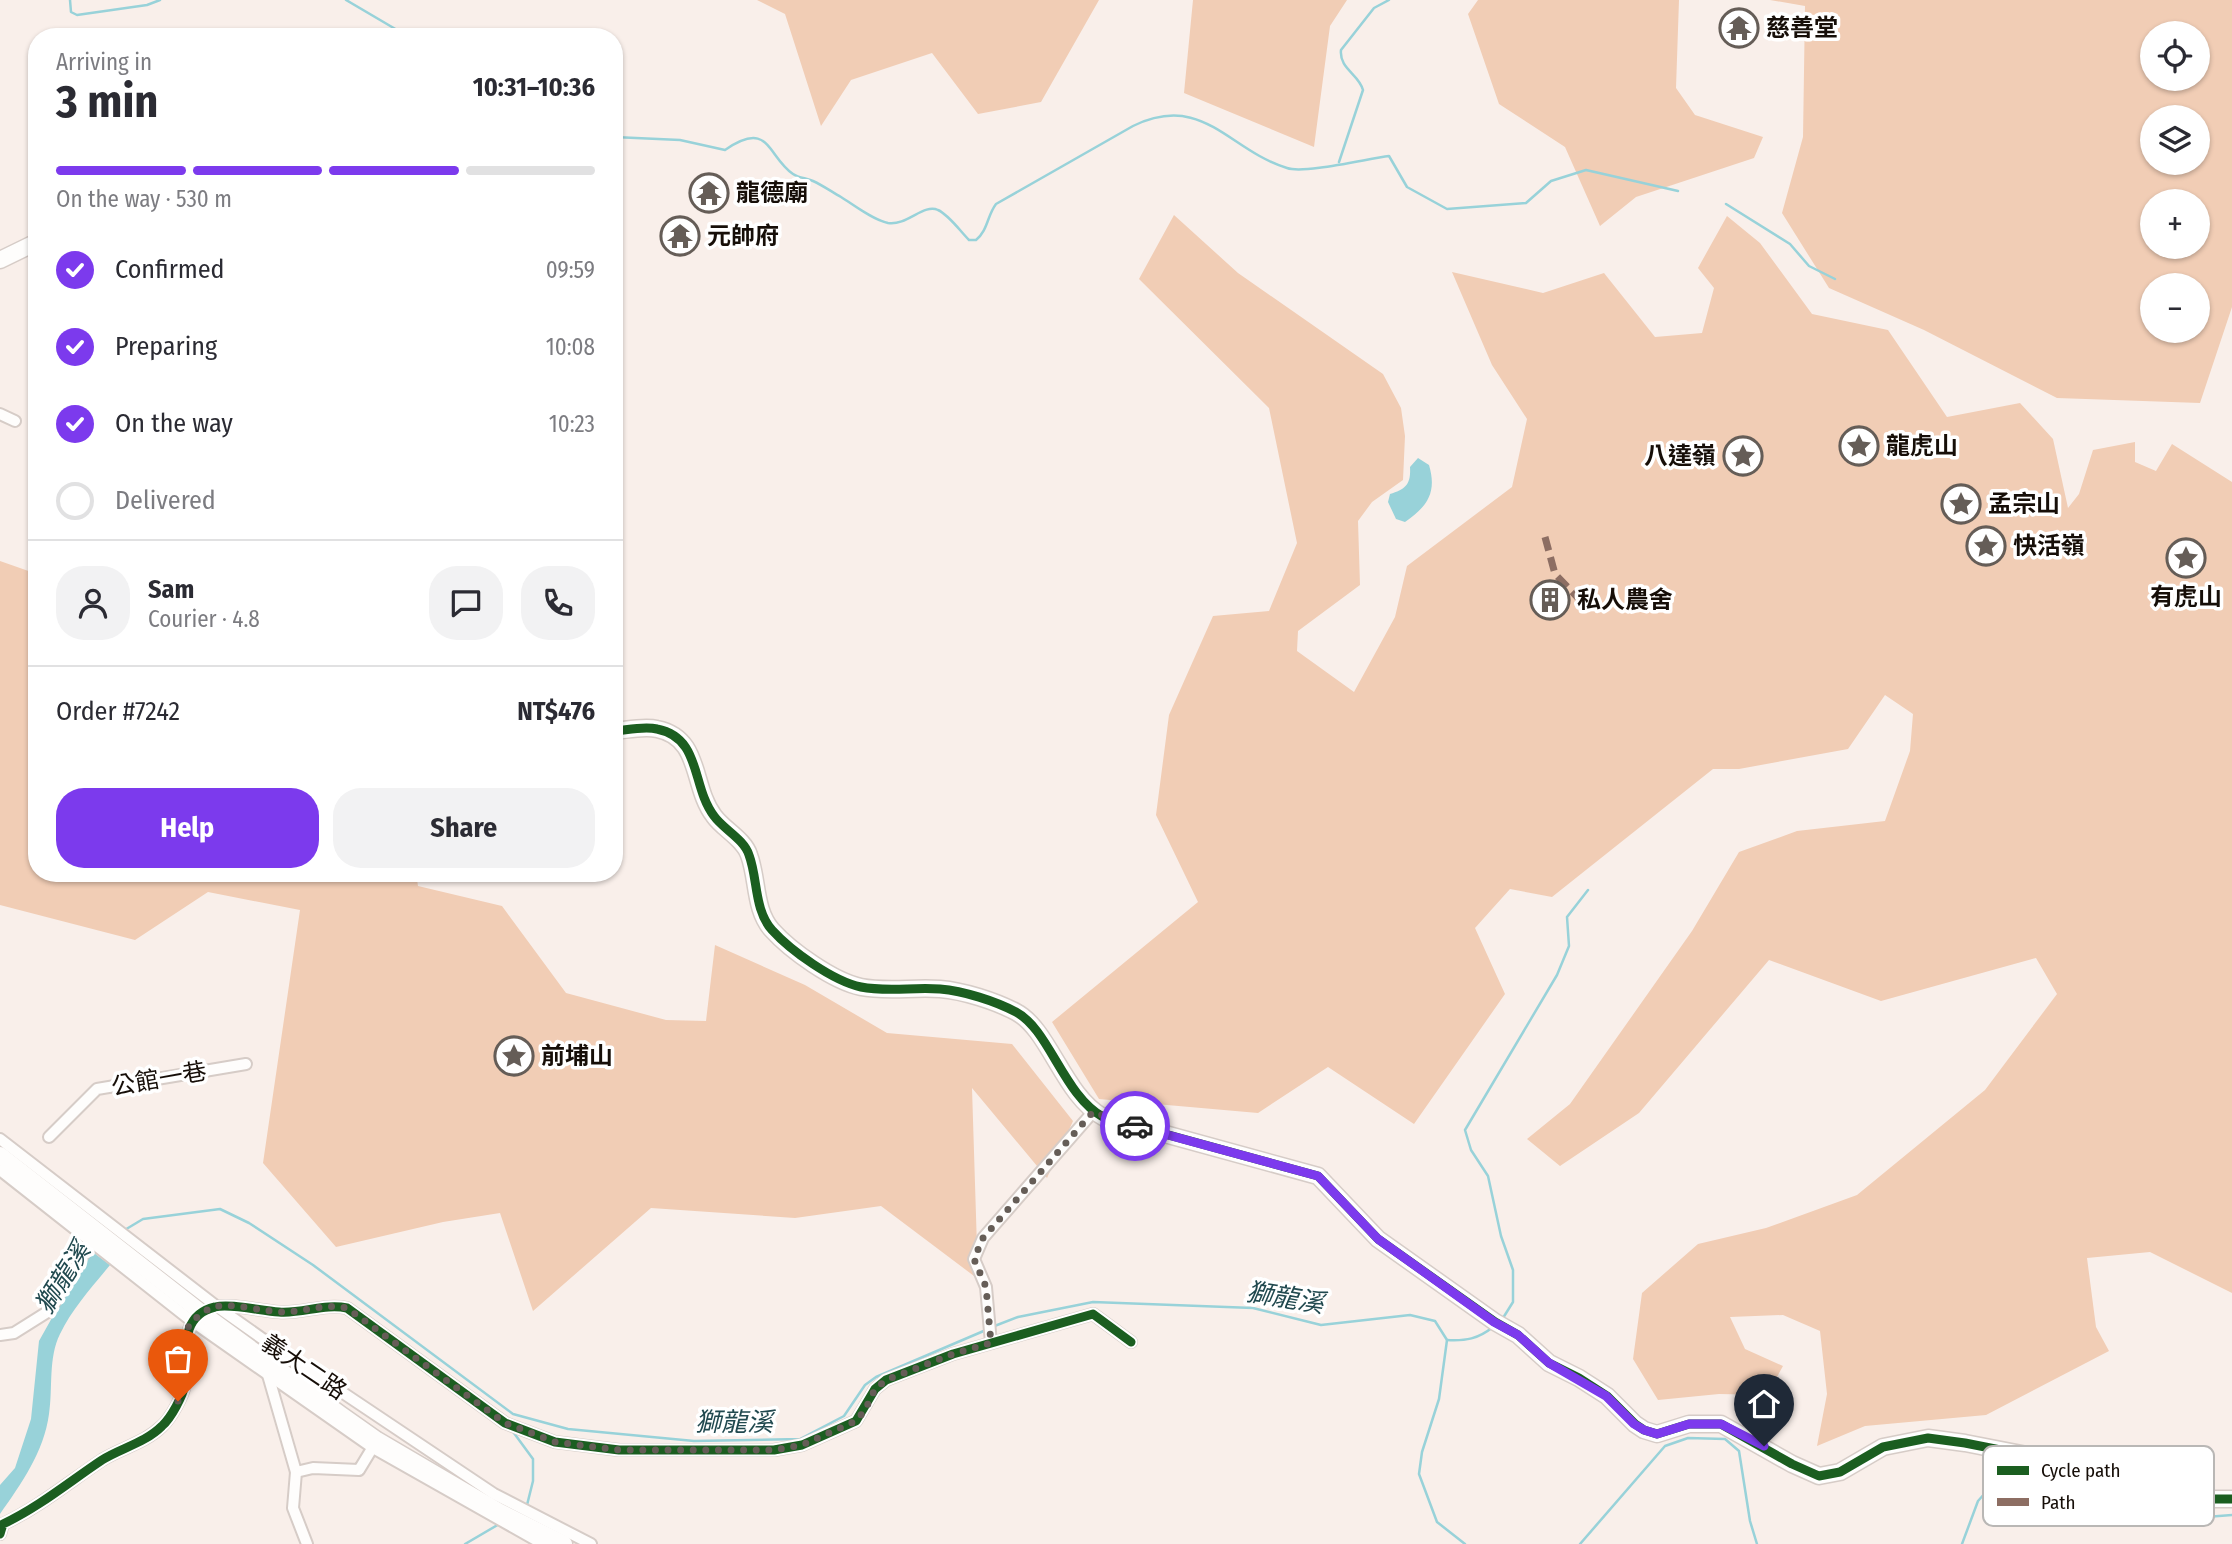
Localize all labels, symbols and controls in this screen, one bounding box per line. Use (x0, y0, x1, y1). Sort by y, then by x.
temple icon: 慈善堂 (1718, 7, 1760, 49)
place label: 慈善堂 (1766, 14, 1838, 42)
map controls (2140, 21, 2210, 343)
button: locate (2140, 21, 2210, 91)
text: Arriving in (56, 48, 152, 76)
text: 10:31–10:36 (473, 72, 595, 103)
text: 3 min (56, 74, 158, 129)
button: layers (2140, 105, 2210, 175)
temple icon: 龍德廟 (688, 172, 730, 214)
place label: 龍德廟 (736, 179, 808, 207)
text: On the way · 530 m (56, 185, 232, 213)
button: + (2140, 189, 2210, 259)
temple icon: 元帥府 (659, 215, 701, 257)
place label: 元帥府 (707, 222, 779, 250)
icon: check (56, 251, 94, 289)
text: Confirmed (115, 254, 225, 285)
text: 09:59 (546, 256, 595, 284)
button: − (2140, 273, 2210, 343)
icon: check (56, 328, 94, 366)
text: Preparing (115, 331, 217, 362)
text: 10:08 (546, 333, 595, 361)
icon: check (56, 405, 94, 443)
text: On the way (115, 408, 233, 439)
text: 10:23 (549, 410, 595, 438)
place icon: 龍虎山 (1838, 425, 1880, 467)
place label: 龍虎山 (1886, 432, 1958, 460)
place icon: 八達嶺 (1722, 435, 1764, 477)
place label: 八達嶺 (1644, 442, 1716, 470)
place icon: 孟宗山 (1940, 483, 1982, 525)
text: Delivered (115, 485, 216, 516)
place label: 孟宗山 (1988, 490, 2060, 518)
place icon: 快活嶺 (1965, 525, 2007, 567)
place label: 快活嶺 (2013, 532, 2085, 560)
place icon: 有虎山 (2165, 537, 2207, 579)
button: person (56, 566, 130, 640)
button: chat (429, 566, 503, 640)
button: phone (521, 566, 595, 640)
text: Sam (148, 574, 194, 605)
building icon: 私人農舍 (1529, 579, 1571, 621)
place label: 有虎山 (2150, 583, 2222, 611)
place label: 私人農舍 (1577, 586, 1673, 614)
text: Courier · 4.8 (148, 605, 260, 633)
text: Order #7242 (56, 696, 180, 727)
text: NT$476 (517, 696, 595, 727)
button: Help (56, 788, 319, 868)
button: Share (333, 788, 595, 868)
place icon: 前埔山 (493, 1035, 535, 1077)
place label: 前埔山 (541, 1042, 613, 1070)
street label: 公館一巷 (109, 1057, 209, 1101)
courier (1100, 1091, 1170, 1161)
icon: car (1116, 1107, 1154, 1145)
water label: 獅龍溪 (29, 1233, 99, 1319)
water label: 獅龍溪 (1244, 1277, 1330, 1320)
pin (148, 1329, 208, 1401)
street label: 義大二路 (256, 1329, 352, 1405)
icon: bag (159, 1340, 197, 1378)
pin (1734, 1374, 1794, 1446)
icon: home (1745, 1385, 1783, 1423)
water label: 獅龍溪 (695, 1407, 777, 1438)
legend (1983, 1446, 2214, 1526)
text: Cycle path (2041, 1459, 2120, 1482)
text: Path (2041, 1491, 2076, 1514)

